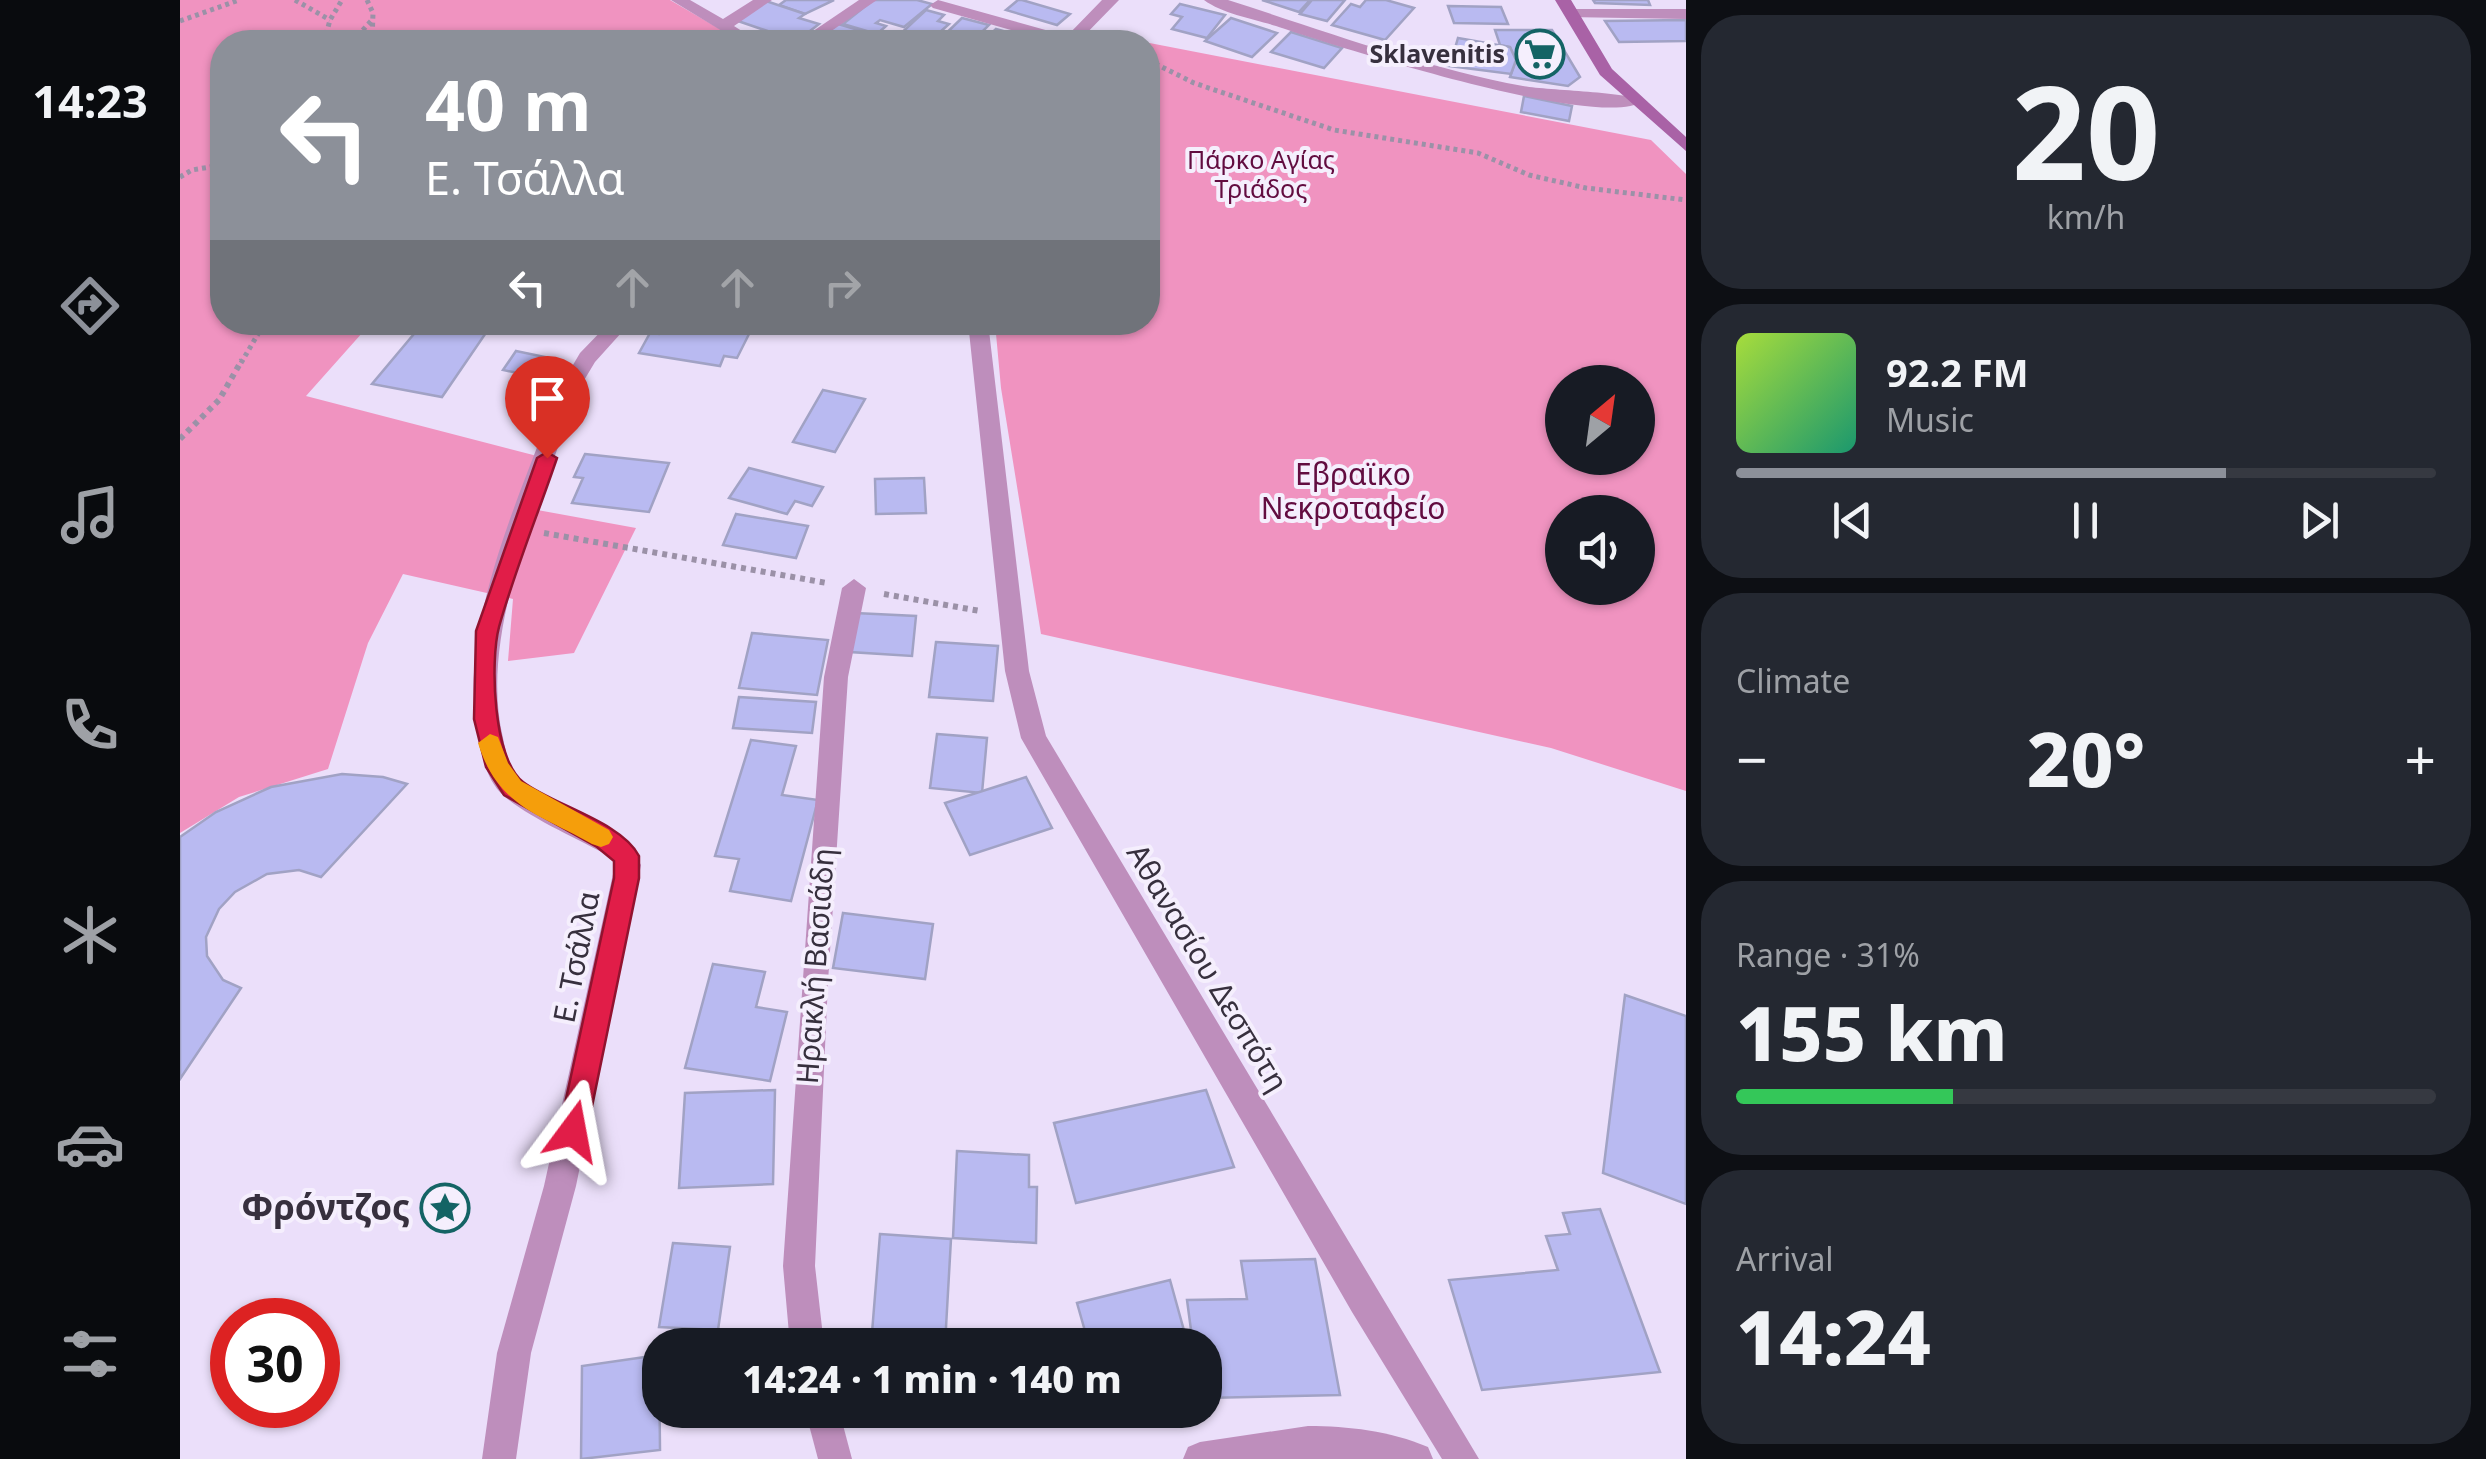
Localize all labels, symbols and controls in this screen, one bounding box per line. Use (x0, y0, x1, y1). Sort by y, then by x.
supermarket icon: Sklavenitis (1514, 28, 1566, 80)
place label: Sklavenitis (1369, 36, 1505, 70)
text: 20 (2012, 41, 2160, 218)
text: 40 m (425, 56, 592, 152)
text: 14:23 (32, 70, 148, 131)
icon: left (260, 70, 390, 200)
park label: Πάρκο Αγίας Τριάδος (1187, 142, 1335, 205)
text: Ε. Τσάλλα (425, 147, 625, 208)
text: km/h (2047, 195, 2125, 238)
icon: left (500, 260, 555, 315)
icon: ahead (605, 260, 660, 315)
icon: ahead (710, 260, 765, 315)
icon: right (815, 260, 870, 315)
icon: directions (55, 271, 125, 341)
text: 92.2 FM (1886, 346, 2028, 398)
pin (505, 356, 590, 459)
north arrow (1545, 365, 1655, 475)
map controls (1545, 365, 1655, 605)
icon: arrive (520, 371, 575, 426)
text: Music (1886, 398, 1974, 441)
park label: Εβραϊκο Νεκροταφείο (1261, 453, 1445, 528)
icon: music (55, 480, 125, 550)
icon: previous (1825, 493, 1880, 548)
icon: pause (2058, 493, 2113, 548)
icon: next (2292, 493, 2347, 548)
button: sound (1545, 495, 1655, 605)
text: Climate (1736, 659, 1850, 702)
icon: phone (55, 690, 125, 760)
text: 20° (2027, 707, 2145, 809)
text: − (1736, 721, 1767, 796)
text: + (2405, 721, 2436, 796)
street label: Αθανασίου Δεσπότη (1118, 836, 1299, 1099)
street label: Ηρακλή Βασιάδη (786, 847, 843, 1085)
street label: Ε. Τσάλλα (543, 887, 608, 1026)
icon: climate (55, 900, 125, 970)
text: Range · 31% (1736, 933, 1920, 976)
text: 155 km (1736, 981, 2007, 1083)
position arrow (521, 1079, 625, 1183)
icon: car (55, 1109, 125, 1179)
place icon: Φρόντζος (419, 1182, 471, 1234)
place label: Φρόντζος (242, 1183, 410, 1230)
text: Arrival (1736, 1237, 1834, 1280)
text: 14:24 (1736, 1285, 1931, 1387)
speed limit sign: 30 (210, 1298, 340, 1428)
icon: filters (55, 1319, 125, 1389)
text: 14:24 · 1 min · 140 m (742, 1352, 1122, 1404)

